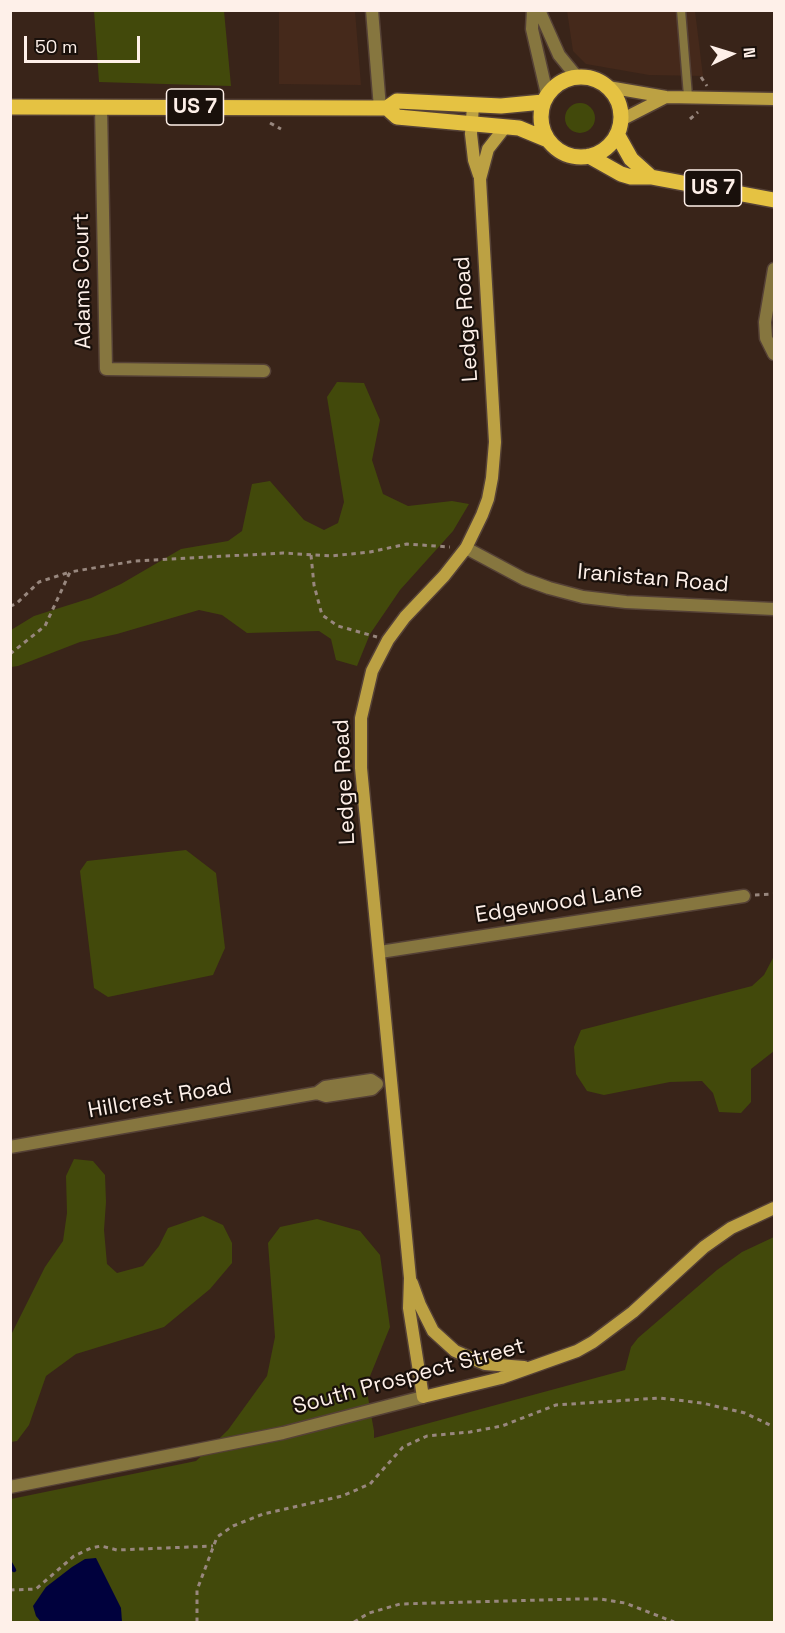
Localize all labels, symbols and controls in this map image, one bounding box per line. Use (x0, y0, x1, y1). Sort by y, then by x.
scale bar (27, 24, 142, 62)
north arrow (701, 24, 761, 84)
text: 50 m (35, 35, 77, 58)
text: N (739, 47, 760, 59)
road number: US 7 (166, 89, 224, 125)
road number: US 7 (684, 170, 742, 206)
street label: Adams Court (69, 213, 97, 349)
street label: Ledge Road (449, 255, 485, 383)
street label: Iranistan Road (576, 559, 730, 599)
street label: Ledge Road (329, 718, 361, 846)
street label: Edgewood Lane (473, 877, 645, 929)
street label: Hillcrest Road (86, 1073, 234, 1125)
street label: South Prospect Street (290, 1333, 528, 1421)

